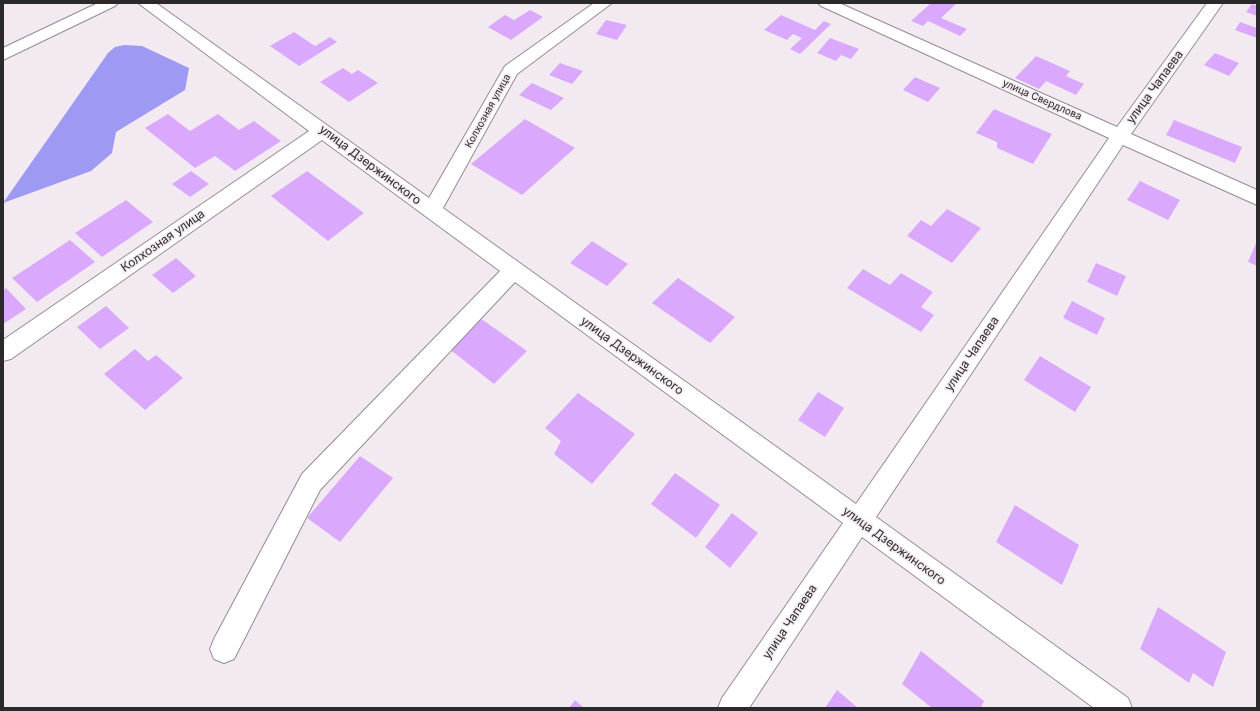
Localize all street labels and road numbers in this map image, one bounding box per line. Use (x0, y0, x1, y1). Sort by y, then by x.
street label: улица Чапаева (1124, 48, 1186, 126)
street label: Колхозная улица (463, 72, 513, 150)
street label: улица Свердлова (1001, 77, 1083, 123)
street label: улица Дзержинского (316, 122, 424, 208)
street label: Колхозная улица (118, 207, 208, 275)
street label: улица Дзержинского (578, 314, 686, 398)
street label: улица Чапаева (942, 314, 1002, 394)
street label: улица Дзержинского (840, 504, 948, 588)
street label: улица Чапаева (760, 582, 820, 662)

